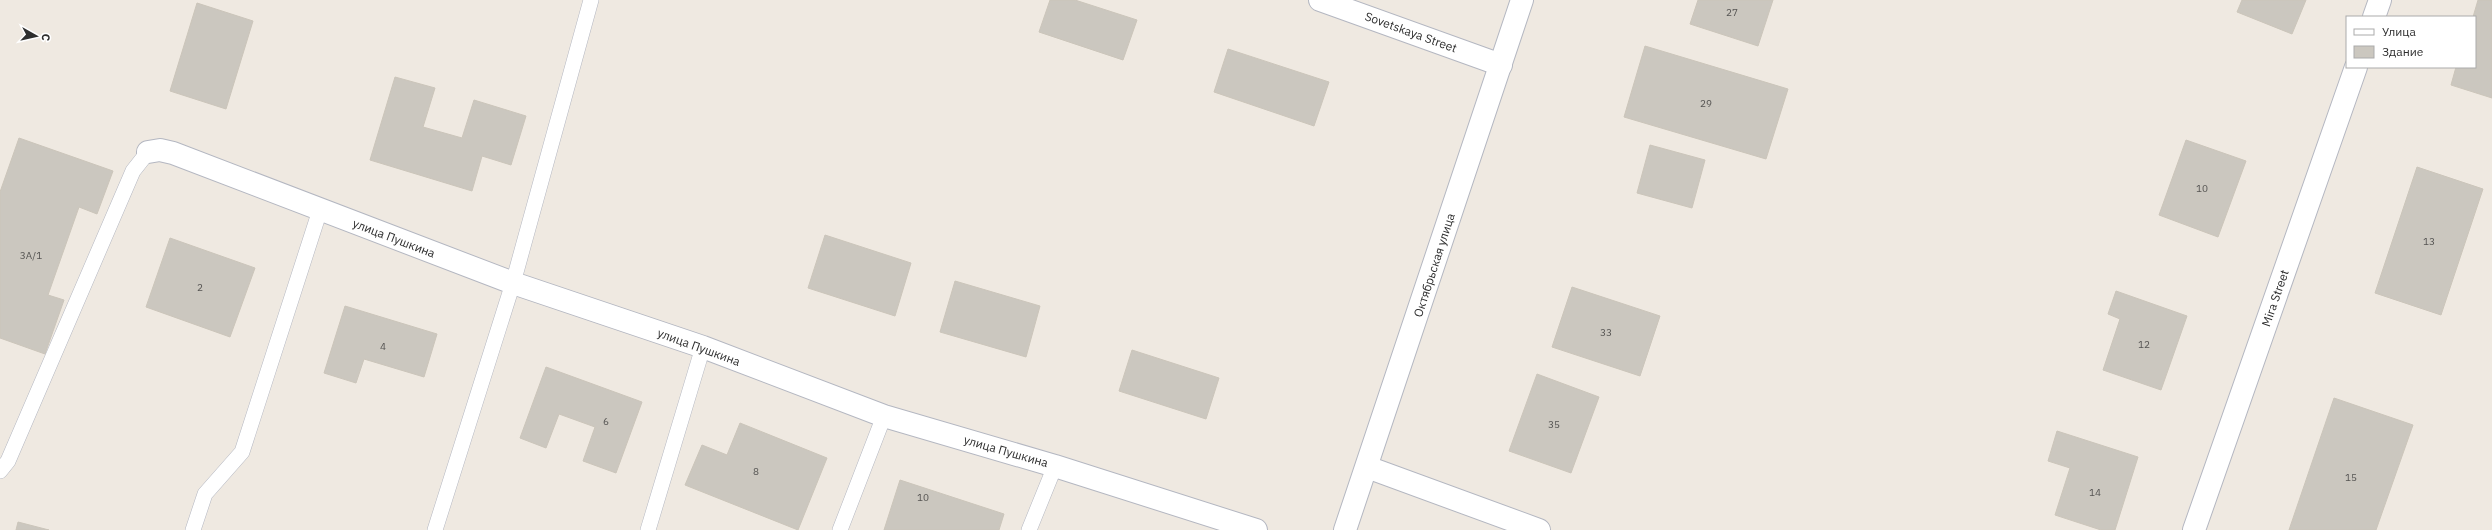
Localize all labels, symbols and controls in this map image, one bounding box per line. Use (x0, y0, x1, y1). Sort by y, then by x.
house number: 27 (1726, 6, 1738, 19)
street label: Sovetskaya Street (1363, 8, 1459, 56)
north arrow (16, 16, 56, 56)
legend (2346, 16, 2476, 68)
text: Улица (2382, 24, 2416, 39)
text: С (38, 33, 53, 42)
text: Здание (2382, 44, 2424, 59)
house number: 29 (1700, 97, 1712, 110)
house number: 10 (2196, 182, 2208, 195)
street label: Октябрьская улица (1410, 211, 1458, 319)
street label: улица Пушкина (351, 215, 438, 261)
house number: 13 (2423, 235, 2435, 248)
house number: 3А/1 (20, 249, 42, 262)
street label: Mira Street (2258, 268, 2292, 328)
house number: 2 (197, 281, 203, 294)
street label: улица Пушкина (656, 325, 743, 369)
house number: 33 (1600, 326, 1612, 339)
house number: 12 (2138, 338, 2150, 351)
house number: 4 (380, 340, 386, 353)
house number: 6 (603, 415, 609, 428)
house number: 35 (1548, 418, 1560, 431)
street label: улица Пушкина (962, 432, 1050, 470)
house number: 8 (753, 465, 759, 478)
house number: 15 (2345, 471, 2357, 484)
house number: 14 (2089, 486, 2101, 499)
house number: 10 (917, 491, 929, 504)

